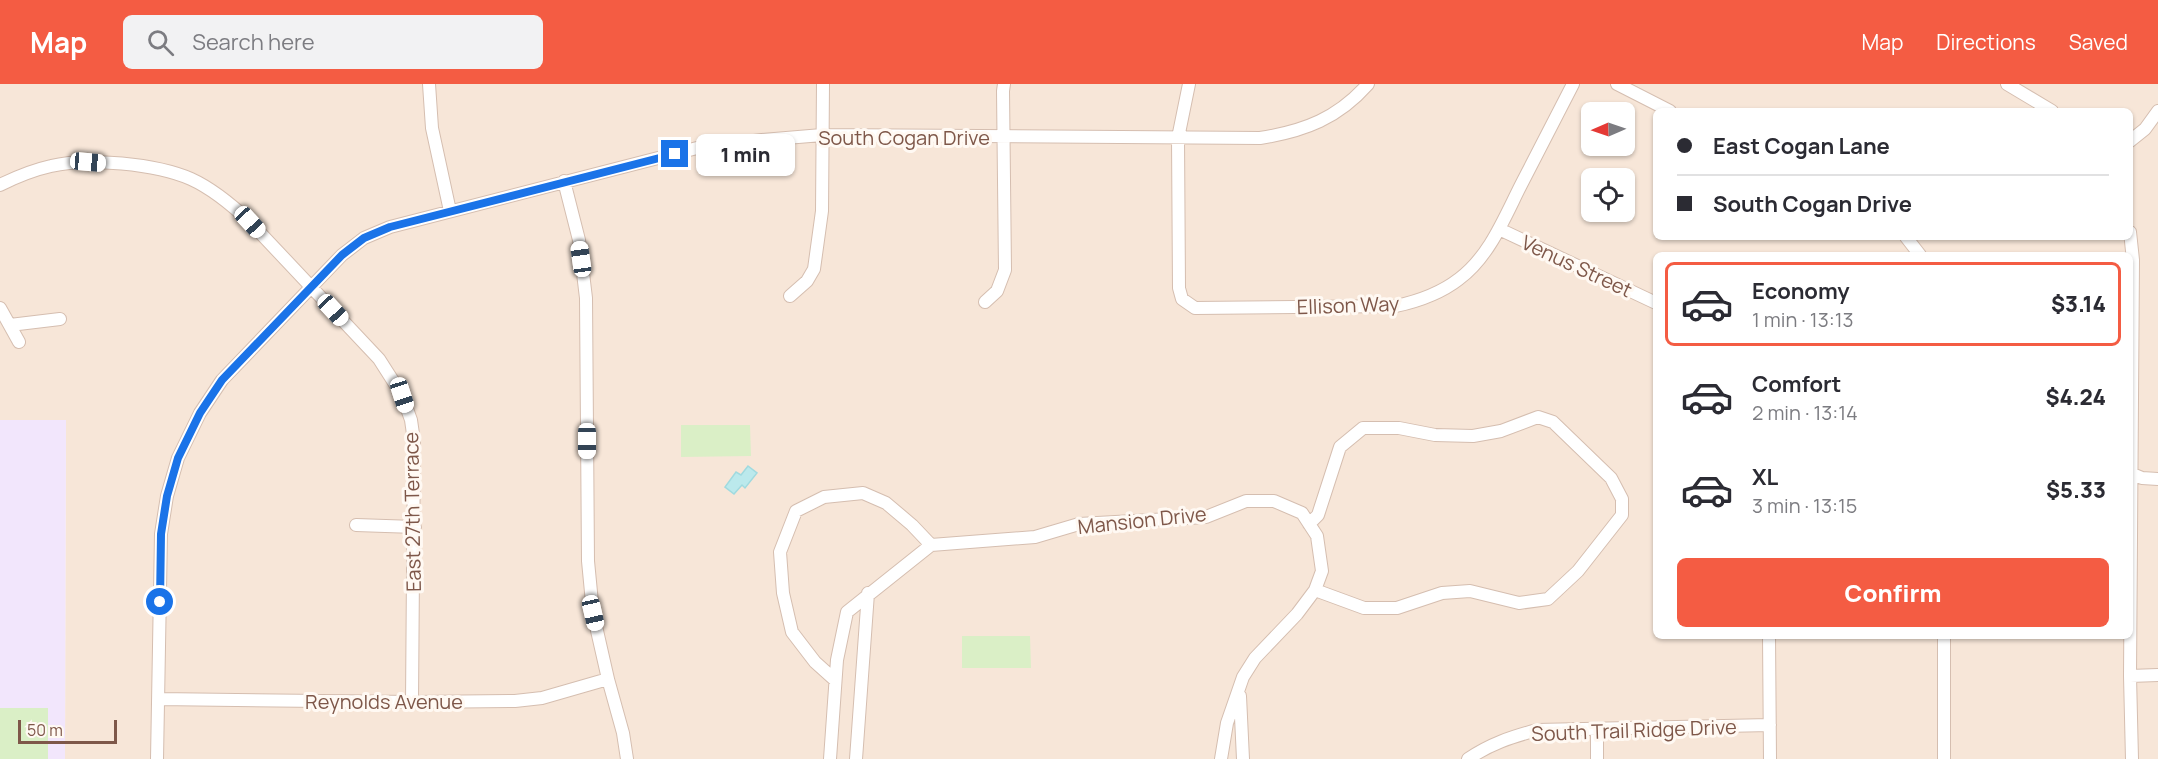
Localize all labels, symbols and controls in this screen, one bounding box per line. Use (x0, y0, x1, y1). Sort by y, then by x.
search box (123, 15, 543, 69)
text: Map (30, 23, 87, 61)
icon: search (144, 26, 177, 59)
text: Search here (192, 27, 315, 57)
text: Map (1862, 28, 1903, 56)
text: Directions (1936, 28, 2036, 56)
text: Saved (2069, 28, 2128, 56)
north arrow (1581, 102, 1635, 156)
map controls (1581, 102, 1635, 222)
street label: South Cogan Drive (818, 124, 990, 151)
text: East Cogan Lane (1713, 131, 1890, 161)
callout: 1 min (696, 133, 795, 175)
route end (661, 140, 688, 167)
text: 1 min (720, 141, 771, 168)
car (69, 151, 107, 173)
button: locate (1581, 168, 1635, 222)
text: South Cogan Drive (1713, 189, 1912, 219)
car (231, 203, 269, 241)
street label: Venus Street (1517, 229, 1637, 303)
car (570, 240, 592, 278)
text: Economy (1752, 276, 1850, 306)
icon: car (1680, 277, 1734, 331)
text: $3.14 (2051, 289, 2106, 319)
street label: Ellison Way (1296, 290, 1400, 320)
car (314, 291, 352, 329)
text: 1 min · 13:13 (1752, 306, 1854, 333)
text: Comfort (1752, 369, 1841, 399)
icon: car (1680, 370, 1734, 424)
car (388, 375, 416, 415)
text: $4.24 (2045, 382, 2106, 412)
text: 2 min · 13:14 (1752, 399, 1858, 426)
car (578, 423, 596, 459)
street label: East 27th Terrace (397, 432, 427, 592)
text: XL (1752, 462, 1778, 492)
icon: car (1680, 463, 1734, 517)
text: $5.33 (2046, 475, 2106, 505)
text: 3 min · 13:15 (1752, 492, 1857, 519)
street label: Mansion Drive (1076, 500, 1208, 540)
button: Confirm (1677, 558, 2109, 627)
route start (146, 588, 173, 615)
car (580, 593, 606, 633)
street label: Reynolds Avenue (305, 688, 463, 715)
street label: South Trail Ridge Drive (1531, 713, 1737, 747)
scale bar (18, 717, 117, 744)
text: 50 m (27, 719, 63, 741)

